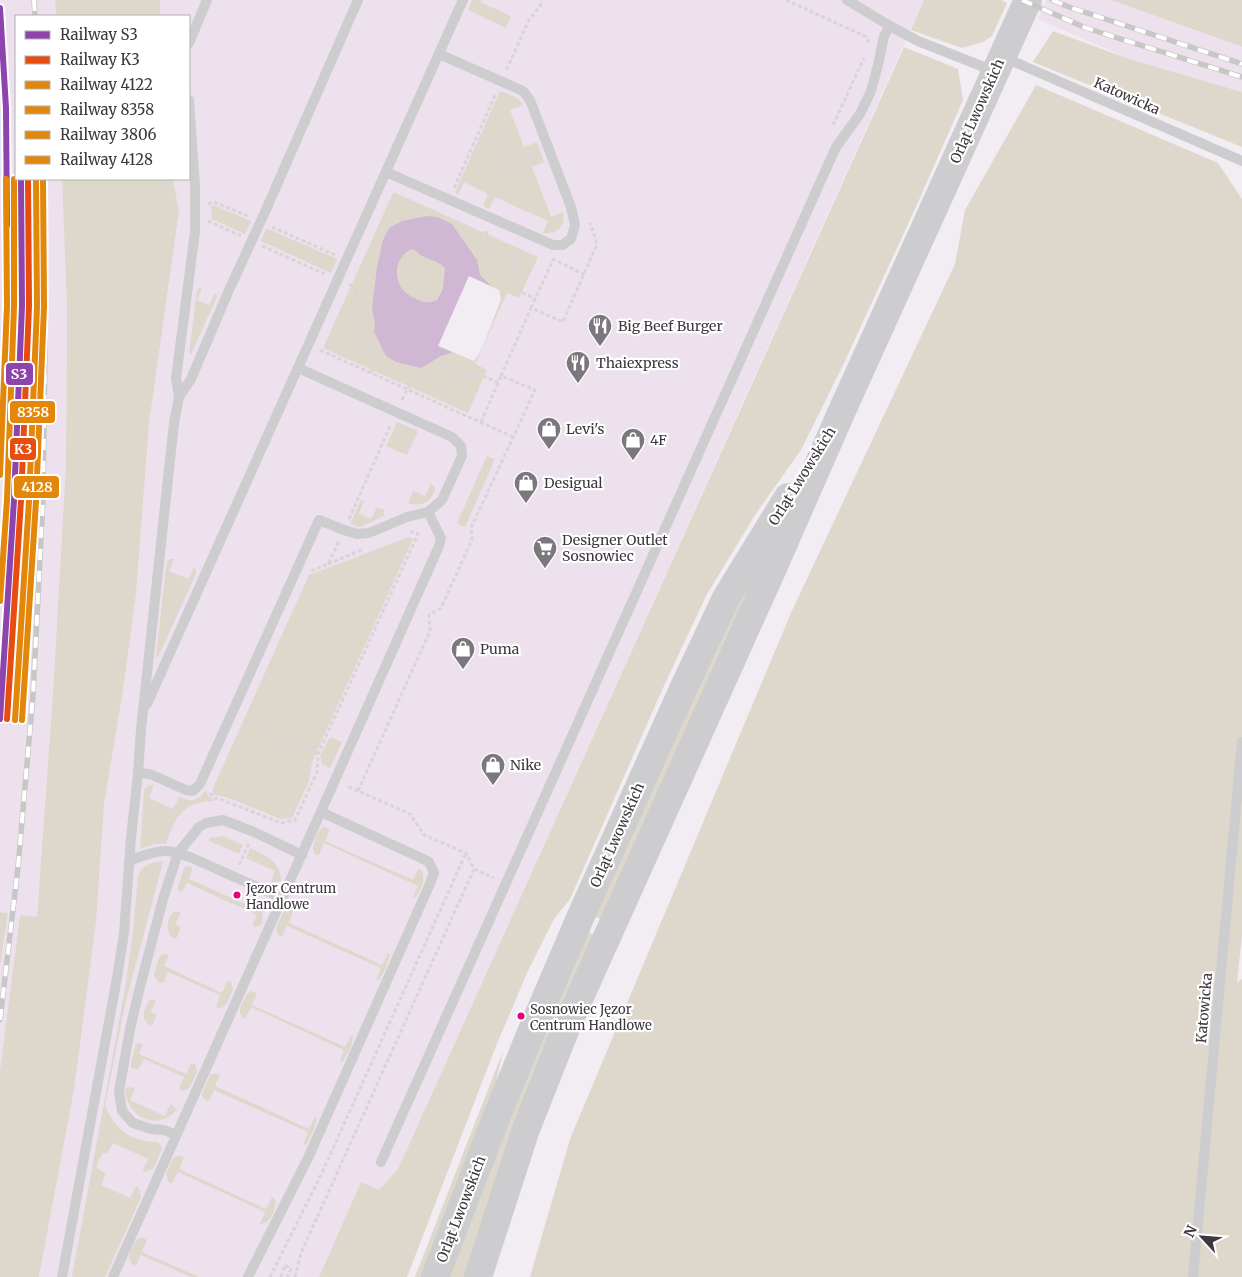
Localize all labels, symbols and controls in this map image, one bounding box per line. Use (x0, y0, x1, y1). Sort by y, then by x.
legend (15, 15, 190, 180)
text: Railway S3 (60, 25, 138, 44)
text: Railway K3 (60, 50, 140, 69)
street label: Orląt Lwowskich (946, 56, 1008, 166)
street label: Katowicka (1091, 73, 1163, 119)
text: Railway 4122 (60, 75, 153, 94)
text: Railway 8358 (60, 100, 154, 119)
text: Railway 3806 (60, 125, 157, 144)
text: Railway 4128 (60, 150, 153, 169)
restaurant icon: Big Beef Burger (587, 313, 613, 347)
place label: Big Beef Burger (618, 317, 723, 335)
restaurant icon: Thaiexpress (565, 350, 591, 384)
place label: Thaiexpress (596, 354, 679, 372)
line badge: S3 (5, 362, 34, 386)
text: S3 (11, 365, 27, 383)
line badge: 8358 (9, 400, 56, 424)
text: 8358 (17, 403, 49, 421)
shop icon: Levi's (536, 416, 562, 450)
place label: Levi's (566, 420, 605, 438)
street label: Orląt Lwowskich (764, 423, 840, 529)
shop icon: 4F (620, 427, 646, 461)
place label: 4F (650, 431, 667, 449)
line badge: K3 (9, 437, 37, 461)
text: K3 (14, 440, 32, 458)
shop icon: Desigual (513, 470, 539, 504)
place label: Desigual (544, 474, 603, 492)
line badge: 4128 (13, 475, 60, 499)
text: 4128 (21, 478, 53, 496)
place label: Designer Outlet Sosnowiec (562, 531, 668, 565)
supermarket icon: Designer Outlet Sosnowiec (532, 535, 558, 569)
shop icon: Puma (450, 636, 476, 670)
place label: Puma (480, 640, 520, 658)
shop icon: Nike (480, 752, 506, 786)
place label: Nike (510, 756, 541, 774)
street label: Orląt Lwowskich (586, 780, 648, 890)
place label: Jęzor Centrum Handlowe (245, 880, 336, 913)
marker: Jęzor Centrum Handlowe (232, 890, 242, 900)
street label: Katowicka (1192, 972, 1216, 1044)
place label: Sosnowiec Jęzor Centrum Handlowe (530, 1001, 652, 1034)
marker: Sosnowiec Jęzor Centrum Handlowe (516, 1011, 526, 1021)
street label: Orląt Lwowskich (432, 1153, 490, 1265)
north arrow (1177, 1212, 1227, 1262)
text: N (1180, 1222, 1201, 1240)

